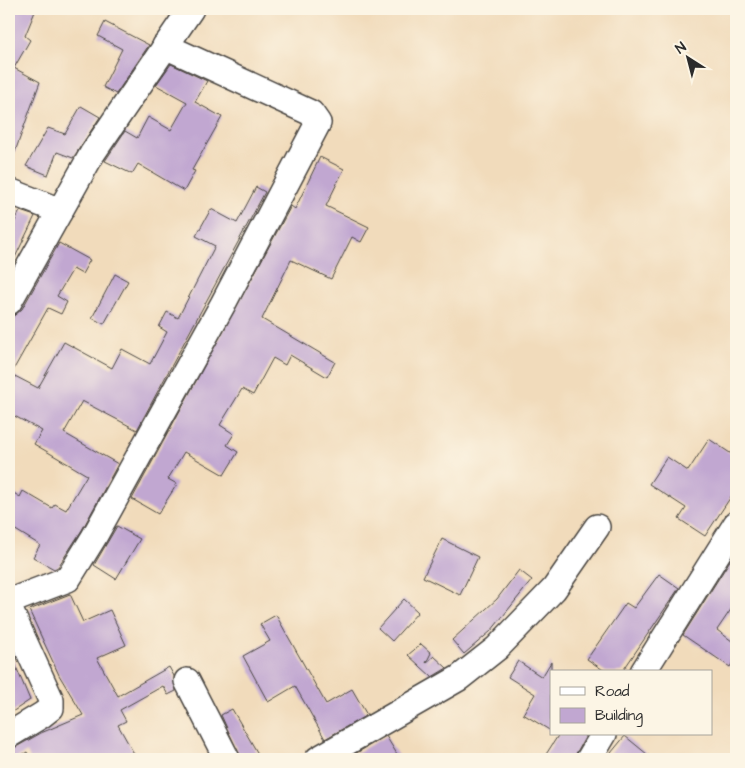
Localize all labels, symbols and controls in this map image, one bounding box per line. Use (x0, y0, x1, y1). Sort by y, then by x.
north arrow (662, 32, 712, 82)
text: N (672, 37, 691, 59)
legend (550, 670, 712, 736)
text: Road (595, 681, 630, 702)
text: Building (595, 705, 643, 727)

